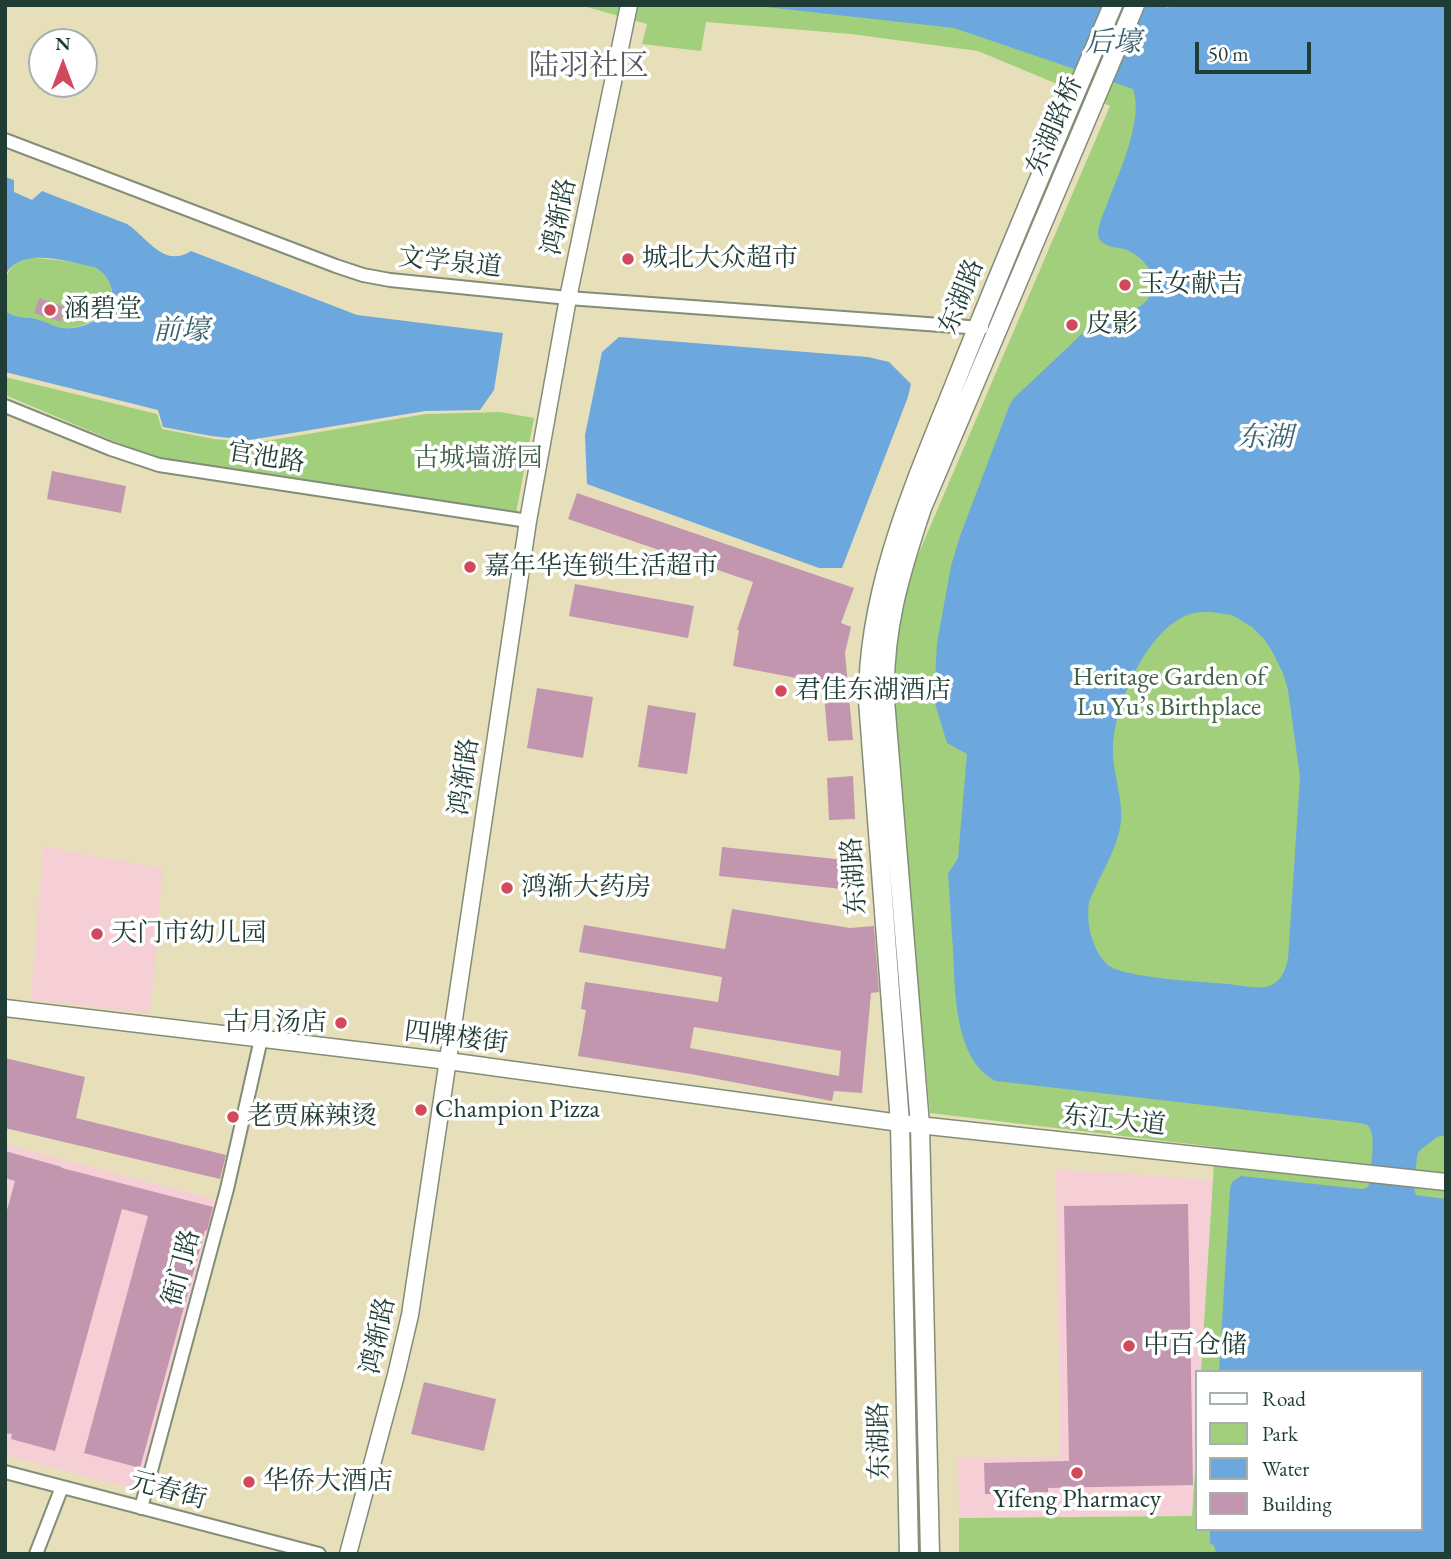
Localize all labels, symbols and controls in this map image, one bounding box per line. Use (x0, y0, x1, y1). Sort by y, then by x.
water label: 后壕 (1085, 26, 1141, 60)
north arrow (28, 28, 98, 98)
scale bar (1199, 28, 1314, 72)
text: N (55, 31, 71, 56)
text: 50 m (1208, 40, 1249, 67)
district label: 陆羽社区 (529, 49, 649, 85)
street label: 东湖路桥 (1020, 72, 1090, 180)
street label: 鸿渐路 (537, 176, 583, 258)
street label: 文学泉道 (397, 242, 503, 284)
place label: 城北大众超市 (642, 243, 798, 275)
marker: 城北大众超市 (620, 251, 636, 267)
street label: 东湖路 (933, 255, 991, 339)
place label: 玉女献吉 (1139, 269, 1243, 301)
marker: 玉女献吉 (1117, 277, 1133, 293)
place label: 涵碧堂 (64, 294, 142, 326)
marker: 涵碧堂 (42, 302, 58, 318)
place label: 皮影 (1086, 309, 1138, 341)
water label: 前壕 (153, 314, 209, 348)
marker: 皮影 (1064, 317, 1080, 333)
water label: 东湖 (1237, 421, 1293, 455)
street label: 官池路 (225, 436, 307, 480)
park label: 古城墙游园 (413, 443, 543, 475)
place label: 嘉年华连锁生活超市 (484, 551, 718, 583)
marker: 嘉年华连锁生活超市 (462, 559, 478, 575)
park label: Heritage Garden of Lu Yu’s Birthplace (1073, 662, 1265, 724)
place label: 君佳东湖酒店 (795, 675, 951, 707)
marker: 君佳东湖酒店 (773, 683, 789, 699)
street label: 鸿渐路 (444, 736, 486, 818)
street label: 东湖路 (837, 836, 873, 916)
place label: 鸿渐大药房 (521, 872, 651, 904)
marker: 鸿渐大药房 (499, 880, 515, 896)
place label: 天门市幼儿园 (111, 918, 267, 950)
marker: 天门市幼儿园 (89, 926, 105, 942)
place label: 古月汤店 (223, 1007, 327, 1039)
marker: 古月汤店 (333, 1015, 349, 1031)
street label: 四牌楼街 (402, 1016, 510, 1060)
place label: Champion Pizza (435, 1094, 600, 1126)
street label: 东江大道 (1061, 1100, 1167, 1142)
place label: 老贾麻辣烫 (247, 1101, 377, 1133)
marker: Champion Pizza (413, 1102, 429, 1118)
marker: 老贾麻辣烫 (225, 1109, 241, 1125)
street label: 衙门路 (157, 1226, 207, 1310)
street label: 鸿渐路 (356, 1295, 402, 1377)
place label: 中百仓储 (1143, 1330, 1247, 1362)
marker: 中百仓储 (1121, 1338, 1137, 1354)
legend (1196, 1370, 1423, 1531)
text: Road (1262, 1385, 1306, 1412)
street label: 东湖路 (864, 1402, 896, 1480)
text: Park (1262, 1420, 1298, 1447)
text: Water (1262, 1455, 1309, 1482)
marker: Yifeng Pharmacy (1069, 1465, 1085, 1481)
street label: 元春街 (126, 1466, 210, 1516)
place label: 华侨大酒店 (263, 1466, 393, 1498)
marker: 华侨大酒店 (241, 1474, 257, 1490)
place label: Yifeng Pharmacy (993, 1484, 1161, 1516)
text: Building (1262, 1490, 1332, 1517)

